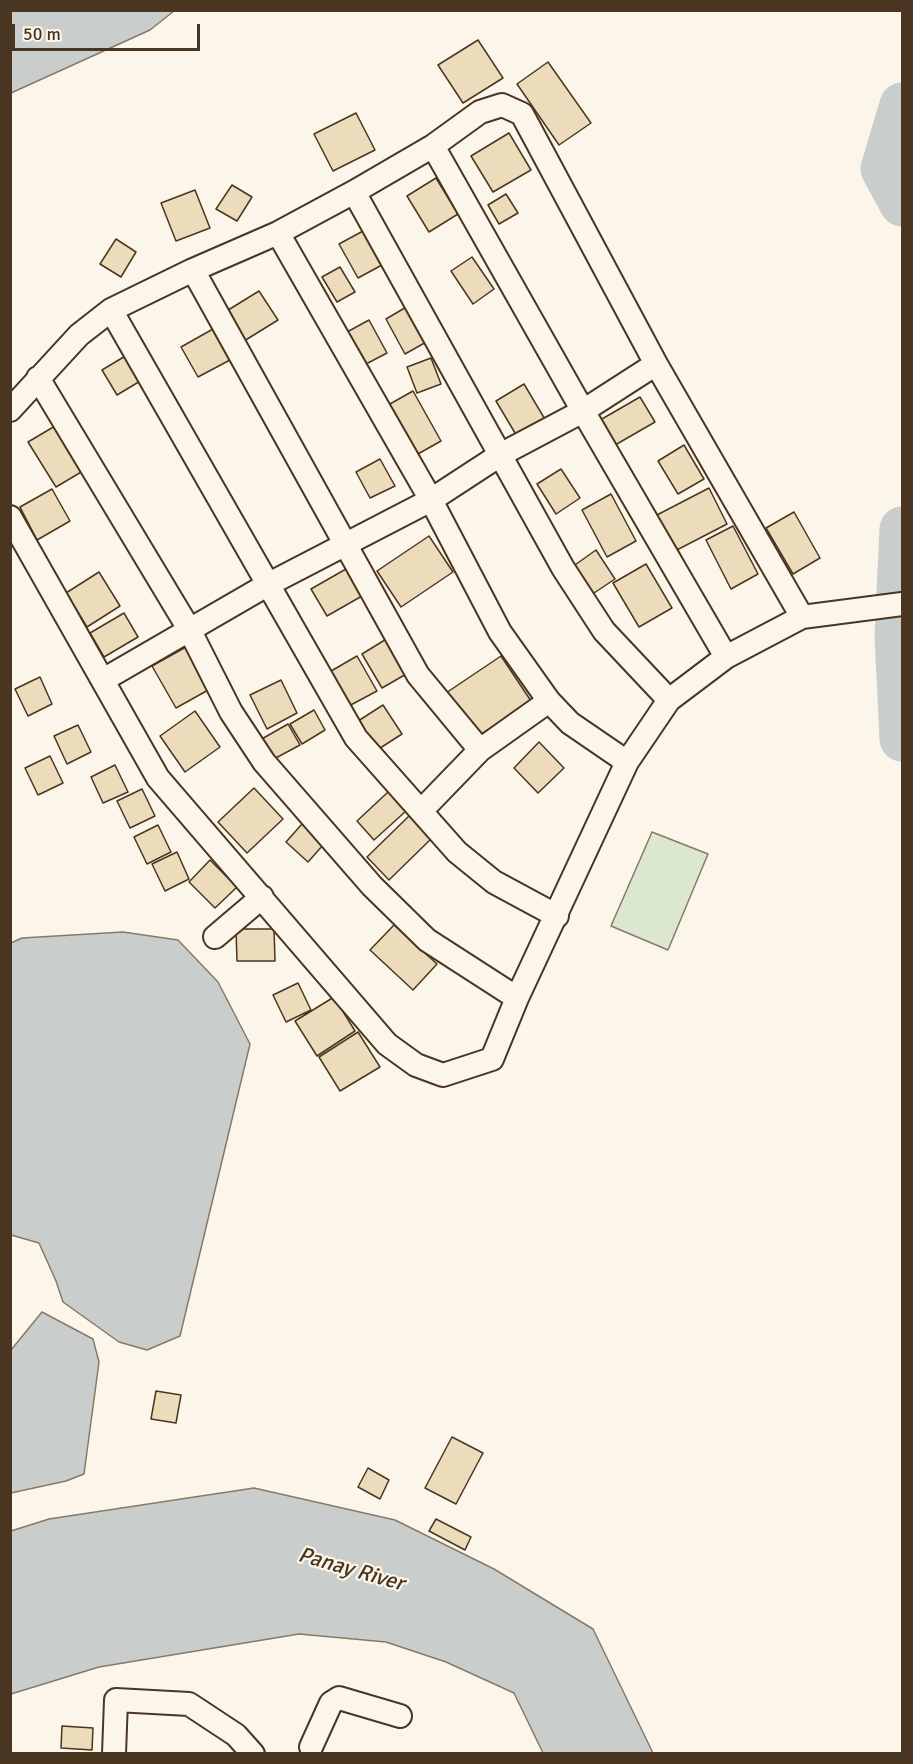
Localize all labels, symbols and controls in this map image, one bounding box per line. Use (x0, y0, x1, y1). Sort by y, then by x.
scale bar (15, 12, 202, 50)
text: 50 m (23, 23, 61, 45)
water label: Panay River (295, 1542, 407, 1598)

